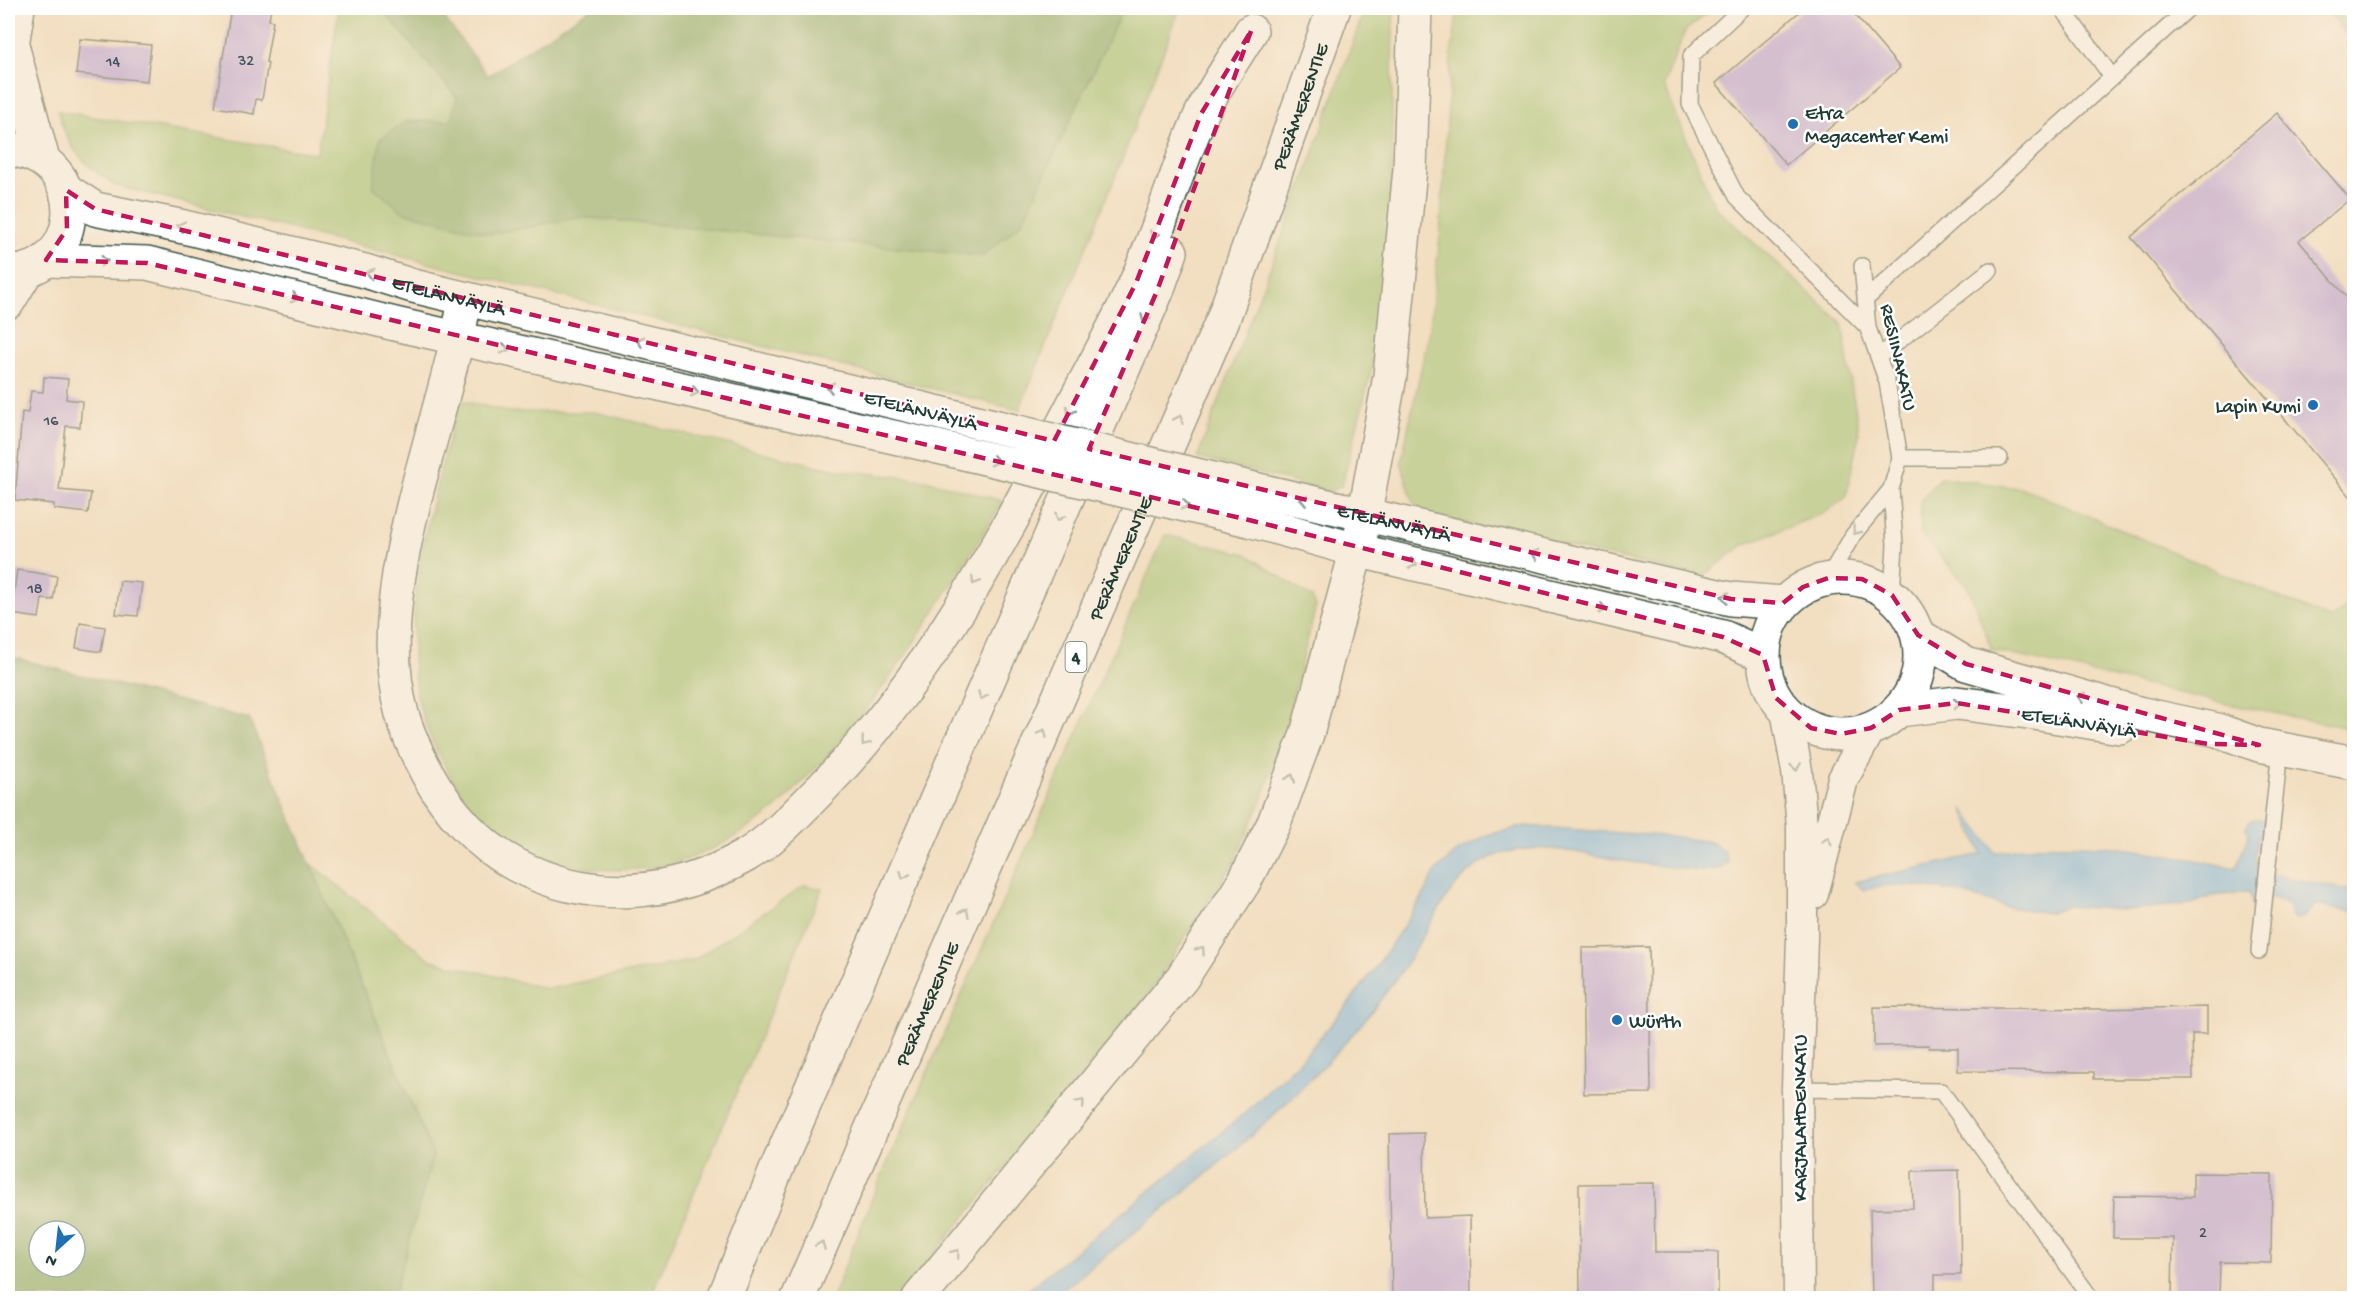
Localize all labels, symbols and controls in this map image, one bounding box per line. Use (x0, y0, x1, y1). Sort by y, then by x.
street label: PERÄMERENTIE (1269, 40, 1336, 175)
house number: 32 (237, 53, 254, 72)
house number: 14 (105, 54, 120, 73)
place label: Etra Megacenter Kemi (1805, 104, 1948, 150)
marker: Etra Megacenter Kemi (1786, 117, 1800, 131)
one-way arrow (176, 221, 186, 234)
one-way arrow (1149, 229, 1161, 240)
one-way arrow (100, 255, 109, 268)
one-way arrow (365, 268, 376, 280)
street label: ETELÄNVÄYLÄ (388, 272, 508, 323)
one-way arrow (290, 290, 300, 303)
street label: RESIINAKATU (1873, 302, 1920, 413)
one-way arrow (1140, 313, 1152, 324)
one-way arrow (636, 336, 646, 349)
one-way arrow (500, 341, 510, 354)
one-way arrow (825, 381, 835, 394)
one-way arrow (690, 385, 700, 398)
street label: ETELÄNVÄYLÄ (861, 387, 980, 438)
place label: Lapin Kumi (2215, 397, 2301, 420)
marker: Lapin Kumi (2306, 398, 2320, 412)
one-way arrow (1066, 404, 1077, 415)
house number: 16 (43, 413, 59, 432)
one-way arrow (1172, 415, 1184, 426)
one-way arrow (990, 453, 1000, 466)
street label: PERÄMERENTIE (1085, 492, 1160, 626)
one-way arrow (1299, 495, 1309, 508)
one-way arrow (1180, 498, 1190, 511)
street label: ETELÄNVÄYLÄ (1334, 501, 1454, 549)
one-way arrow (1054, 511, 1066, 522)
one-way arrow (1853, 525, 1864, 536)
one-way arrow (1530, 548, 1540, 561)
one-way arrow (1408, 556, 1418, 569)
one-way arrow (971, 575, 983, 585)
house number: 18 (26, 581, 43, 600)
one-way arrow (1720, 591, 1730, 604)
one-way arrow (1598, 601, 1608, 614)
road number: 4 (1066, 642, 1086, 672)
one-way arrow (977, 690, 989, 701)
one-way arrow (2076, 692, 2087, 704)
one-way arrow (1952, 698, 1961, 710)
street label: ETELÄNVÄYLÄ (2019, 704, 2139, 745)
one-way arrow (1036, 728, 1048, 739)
one-way arrow (862, 735, 873, 746)
one-way arrow (1789, 762, 1802, 772)
one-way arrow (1284, 773, 1296, 784)
one-way arrow (1820, 836, 1832, 846)
one-way arrow (899, 869, 911, 880)
one-way arrow (958, 907, 970, 918)
street label: PERÄMERENTIE (892, 938, 967, 1072)
one-way arrow (1194, 946, 1205, 957)
place label: Würth (1629, 1012, 1682, 1035)
marker: Würth (1610, 1013, 1624, 1027)
street label: KARJALAHDENKATU (1791, 1035, 1814, 1201)
one-way arrow (1074, 1099, 1085, 1110)
north arrow (27, 1219, 87, 1279)
house number: 2 (2199, 1225, 2207, 1244)
one-way arrow (814, 1240, 826, 1251)
text: N (42, 1248, 61, 1270)
one-way arrow (949, 1249, 960, 1260)

